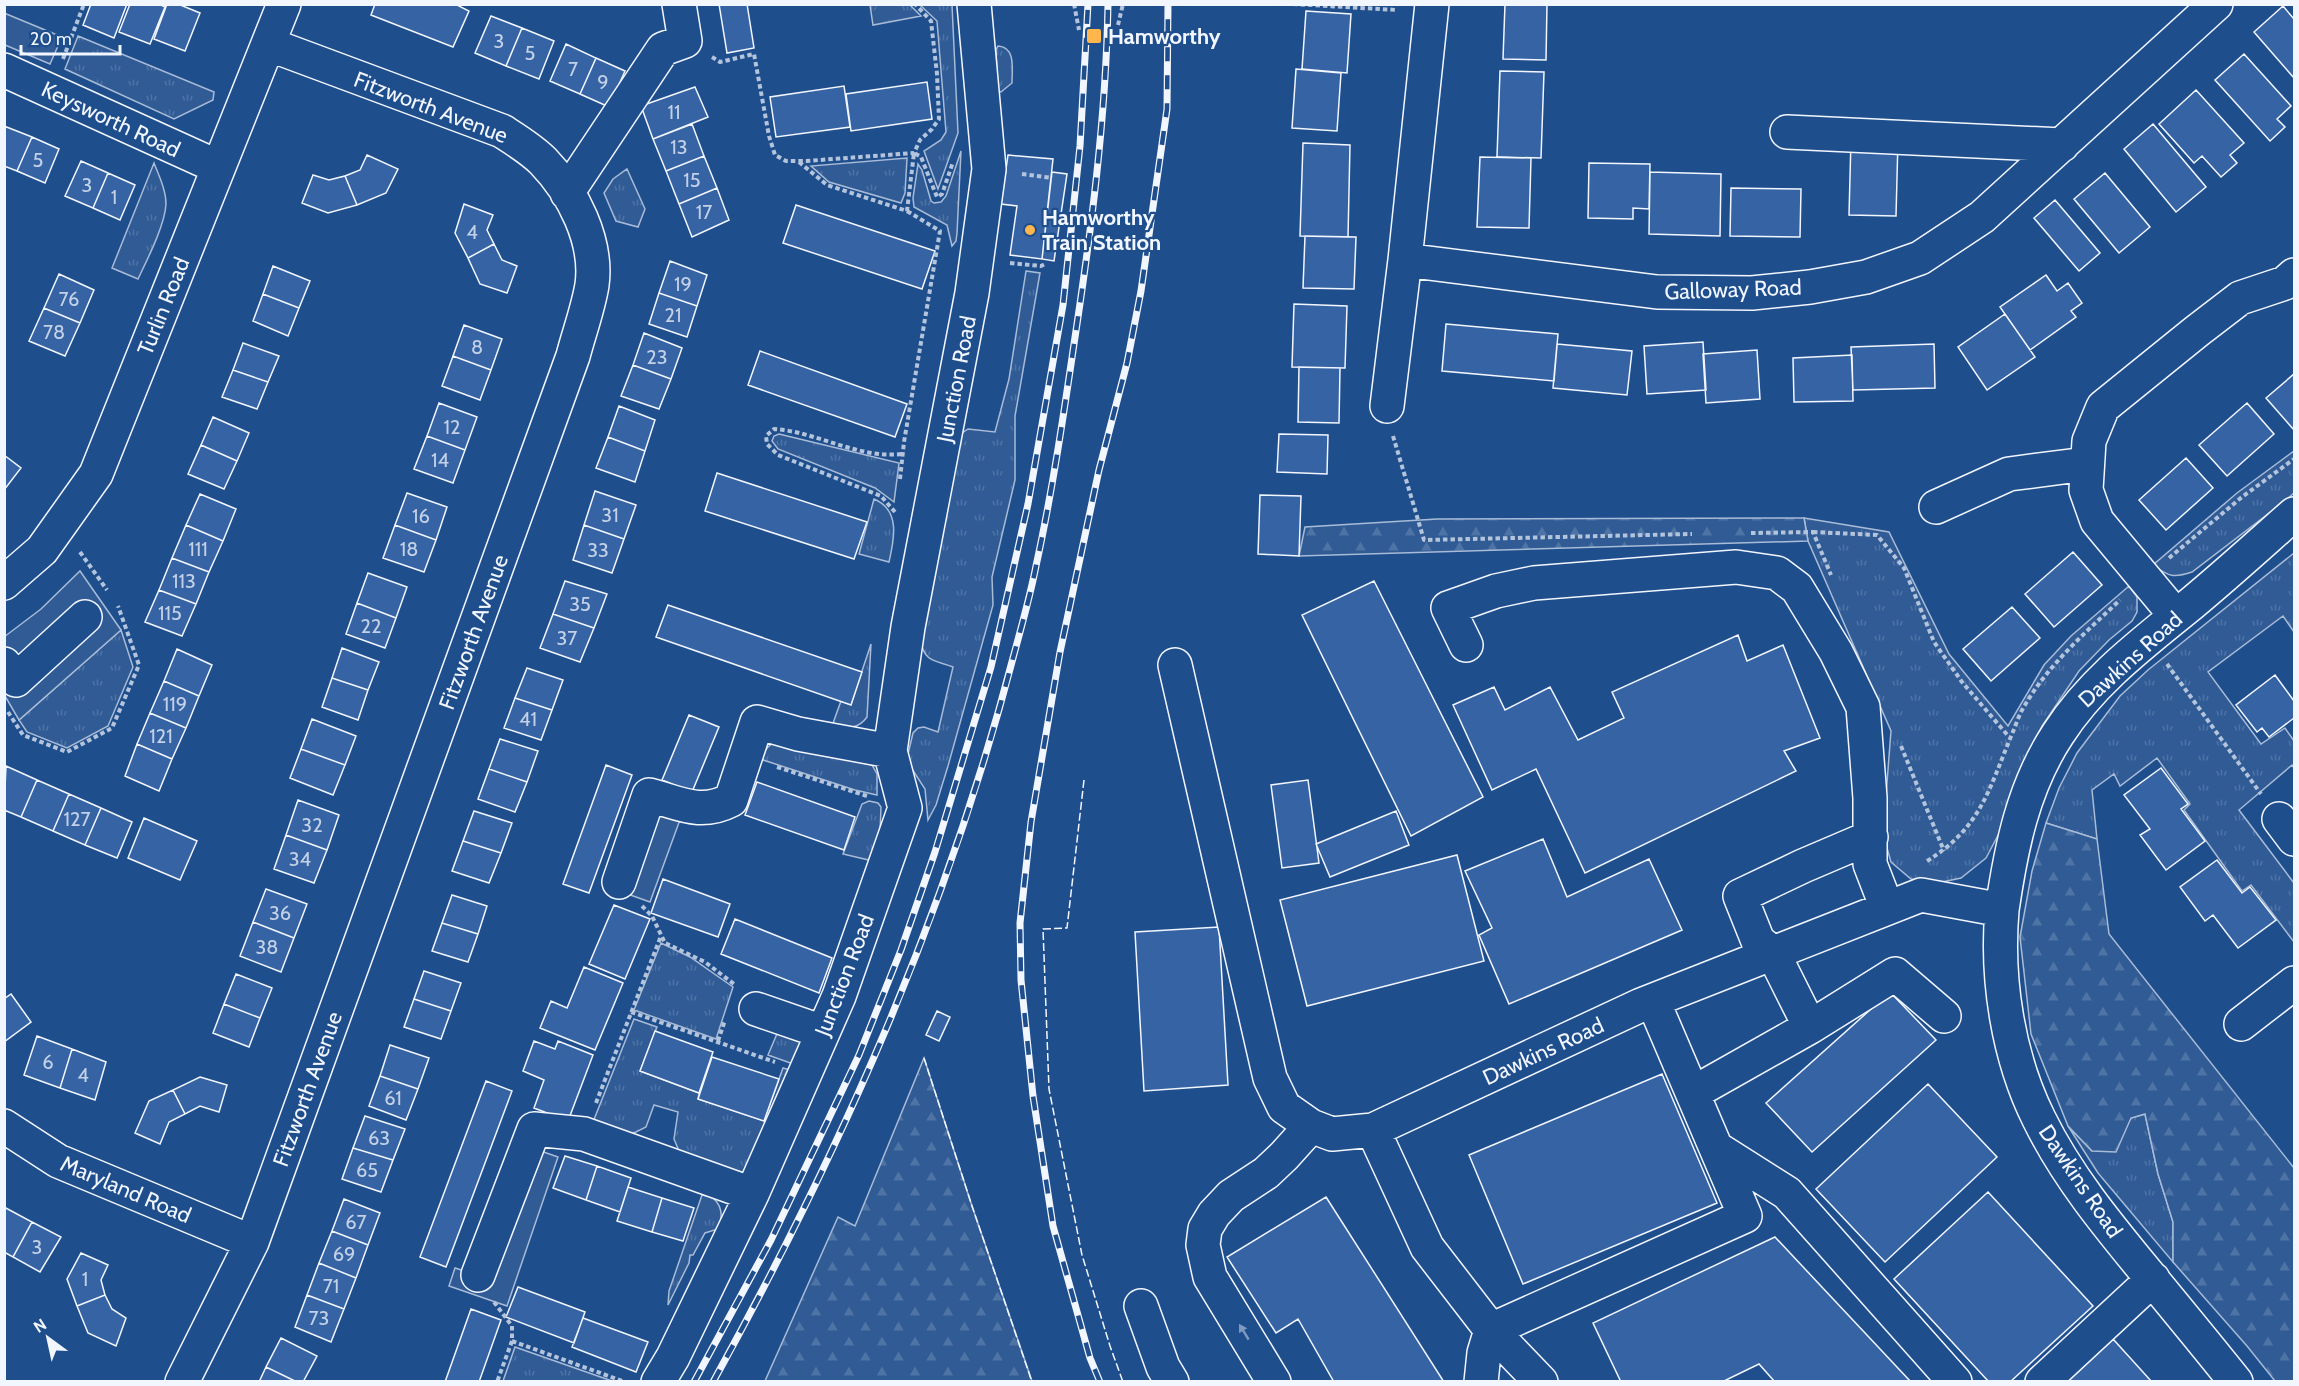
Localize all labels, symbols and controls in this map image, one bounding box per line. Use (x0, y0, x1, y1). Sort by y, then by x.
scale bar (21, 18, 120, 56)
place label: Hamworthy (1108, 23, 1221, 50)
marker: Hamworthy (1085, 27, 1103, 45)
text: 20 m (30, 28, 72, 50)
house number: 3 (494, 29, 504, 53)
house number: 5 (525, 41, 535, 65)
house number: 7 (568, 57, 578, 81)
street label: Fitzworth Avenue (350, 66, 512, 149)
house number: 9 (597, 70, 609, 94)
street label: Keysworth Road (37, 76, 184, 163)
house number: 11 (667, 100, 681, 124)
house number: 13 (670, 135, 688, 159)
house number: 5 (33, 148, 43, 172)
house number: 15 (683, 168, 701, 192)
house number: 3 (82, 173, 92, 197)
house number: 1 (111, 185, 117, 209)
house number: 17 (696, 200, 712, 224)
place label: Hamworthy Train Station (1042, 204, 1161, 256)
house number: 4 (466, 220, 478, 244)
marker: Hamworthy Train Station (1023, 223, 1037, 237)
street label: Turlin Road (132, 253, 195, 359)
house number: 19 (674, 272, 692, 296)
street label: Galloway Road (1664, 274, 1802, 305)
house number: 76 (59, 287, 79, 311)
house number: 21 (665, 303, 682, 327)
street label: Junction Road (931, 314, 982, 446)
house number: 78 (43, 320, 65, 344)
house number: 8 (471, 335, 483, 359)
house number: 23 (646, 345, 668, 369)
house number: 12 (444, 415, 461, 439)
house number: 14 (431, 448, 449, 472)
house number: 31 (601, 503, 619, 527)
house number: 16 (412, 504, 430, 528)
house number: 111 (188, 537, 208, 561)
house number: 18 (400, 537, 418, 561)
house number: 33 (587, 538, 609, 562)
street label: Fitzworth Avenue (433, 551, 514, 713)
house number: 113 (172, 569, 196, 593)
house number: 35 (569, 592, 591, 616)
house number: 115 (158, 601, 182, 625)
street label: Dawkins Road (2073, 606, 2188, 713)
house number: 22 (361, 614, 381, 638)
house number: 37 (557, 626, 577, 650)
house number: 119 (163, 692, 187, 716)
house number: 41 (519, 707, 537, 731)
house number: 121 (149, 724, 173, 748)
house number: 127 (63, 807, 91, 831)
house number: 32 (301, 813, 323, 837)
house number: 34 (289, 847, 312, 871)
house number: 36 (269, 901, 291, 925)
street label: Junction Road (809, 910, 880, 1041)
house number: 38 (256, 935, 278, 959)
street label: Fitzworth Avenue (267, 1008, 348, 1170)
street label: Dawkins Road (1478, 1012, 1608, 1091)
house number: 6 (42, 1050, 54, 1074)
house number: 4 (77, 1063, 89, 1087)
house number: 61 (384, 1086, 402, 1110)
street label: Dawkins Road (2033, 1120, 2128, 1243)
house number: 63 (368, 1126, 390, 1150)
street label: Maryland Road (56, 1150, 195, 1229)
house number: 65 (356, 1158, 378, 1182)
house number: 67 (345, 1210, 367, 1234)
house number: 3 (32, 1235, 42, 1259)
house number: 69 (333, 1242, 355, 1266)
house number: 1 (82, 1267, 88, 1291)
house number: 71 (323, 1274, 339, 1298)
house number: 73 (309, 1306, 329, 1330)
north arrow (18, 1308, 78, 1368)
text: N (30, 1315, 50, 1337)
one-way arrow (1238, 1324, 1249, 1340)

